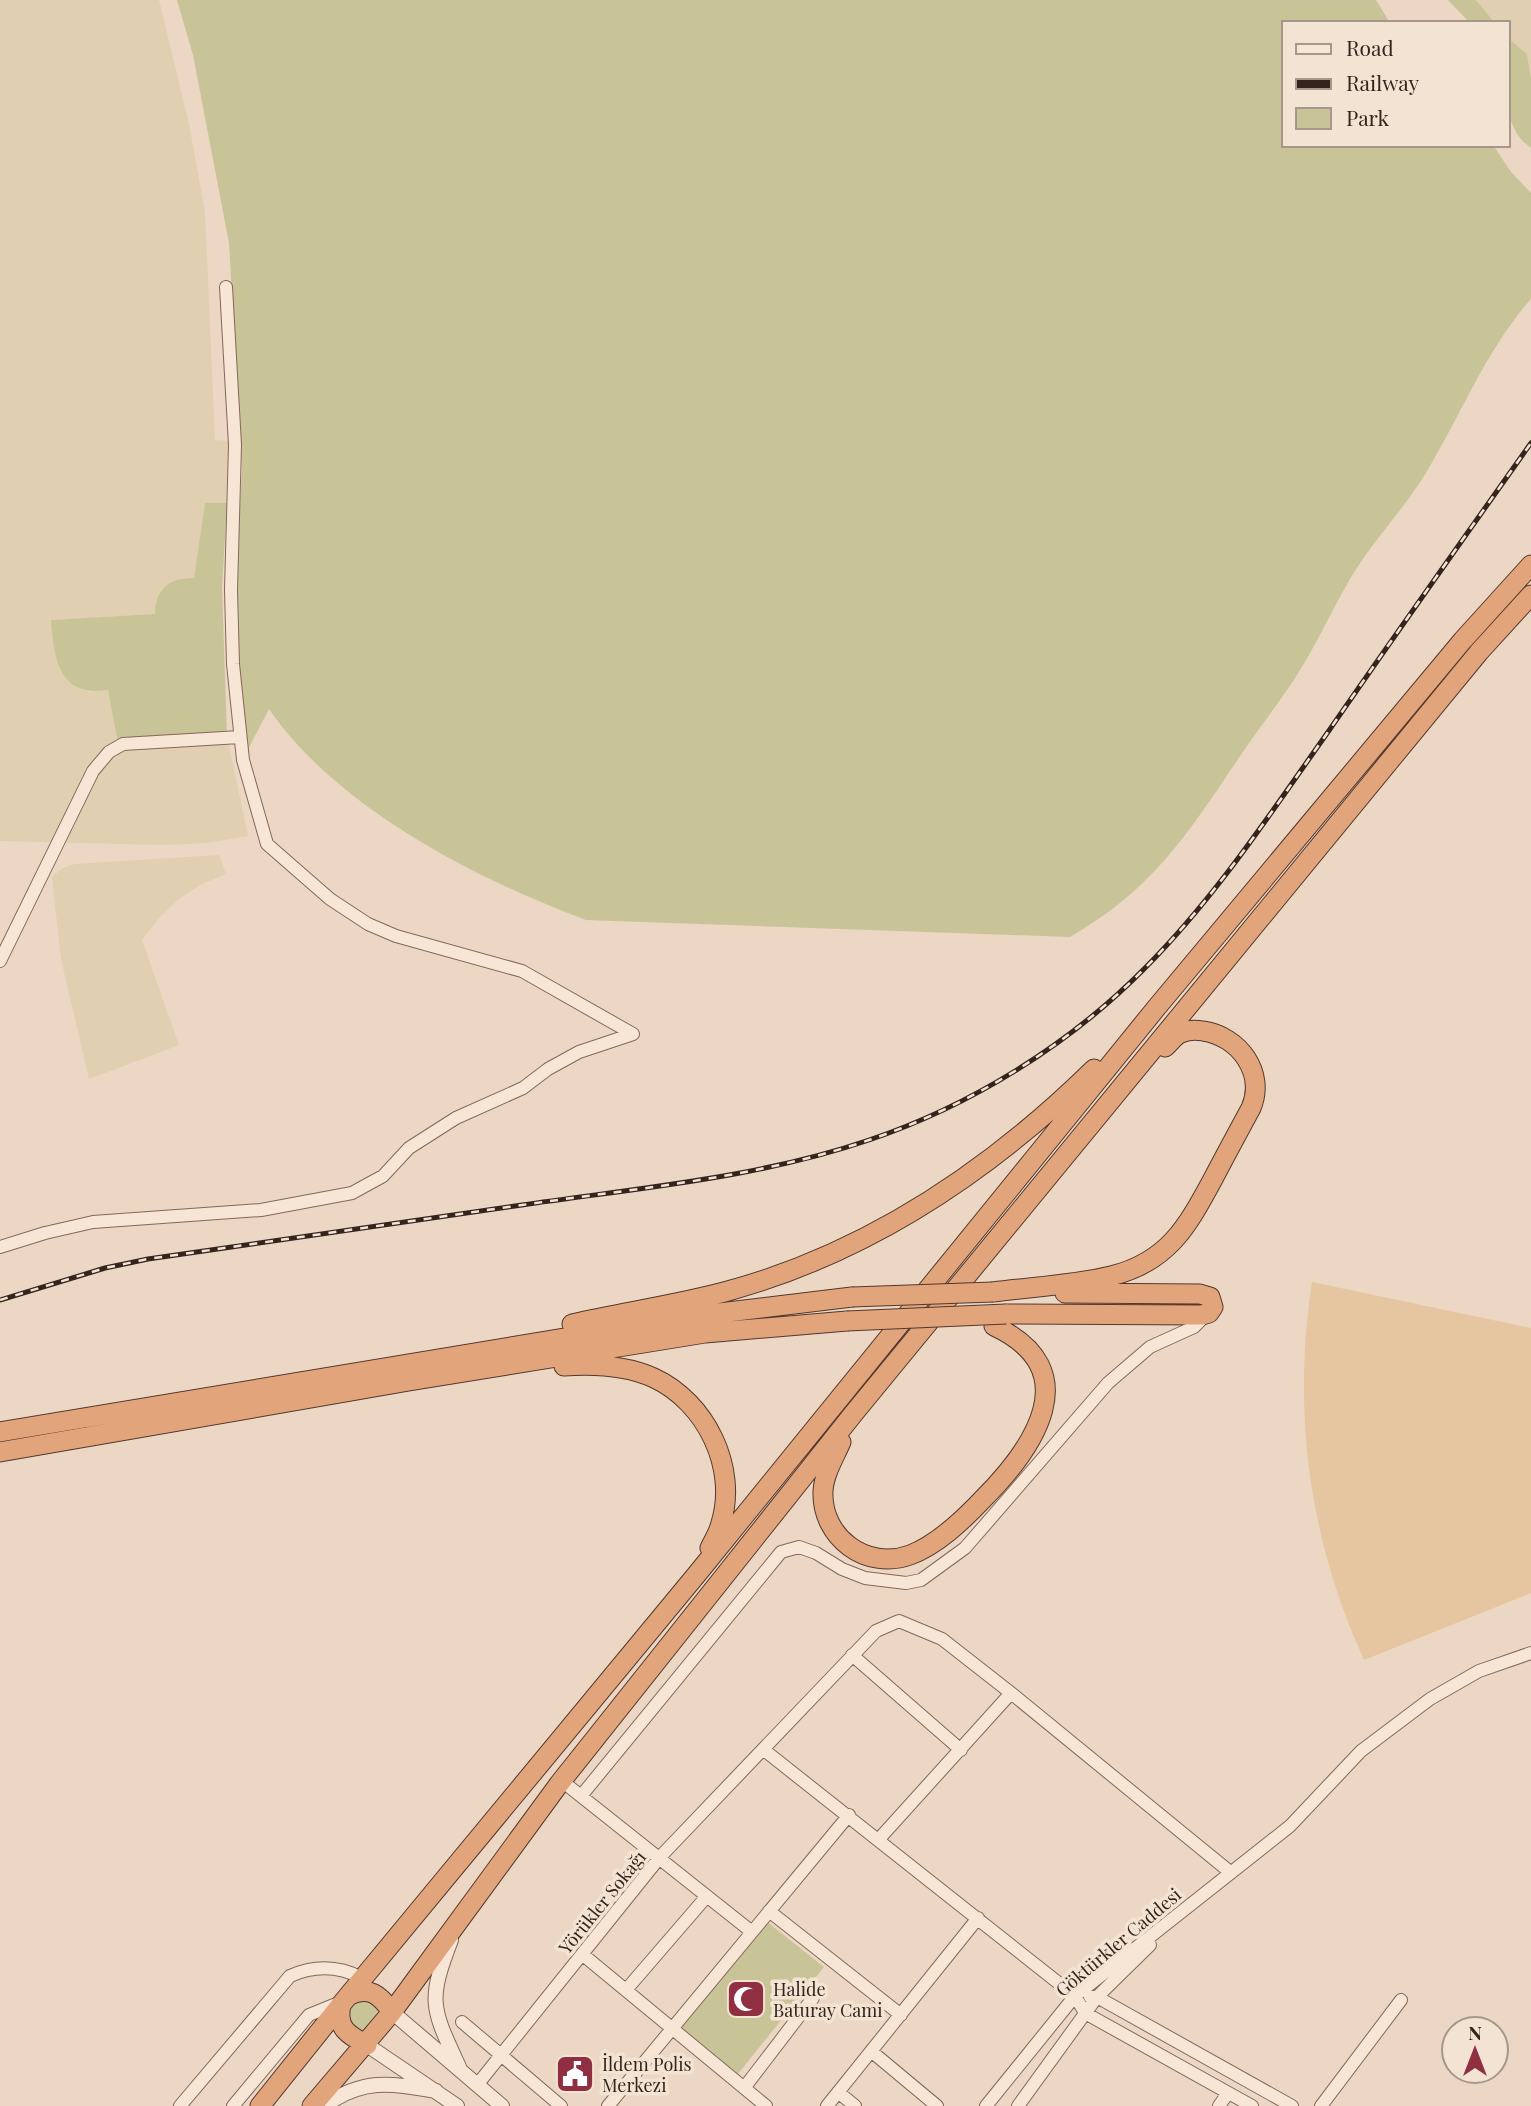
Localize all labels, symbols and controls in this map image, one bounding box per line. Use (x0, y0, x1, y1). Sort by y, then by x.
legend (1282, 21, 1510, 147)
text: Road (1346, 33, 1394, 61)
text: Railway (1346, 68, 1420, 96)
text: Park (1346, 103, 1390, 131)
street label: Yörükler Sokağı (552, 1845, 651, 1959)
street label: Göktürkler Caddesi (1050, 1882, 1186, 2002)
place label: Halide Baturay Cami (773, 1977, 883, 2022)
mosque icon: Halide Baturay Cami (725, 1978, 767, 2020)
north arrow (1440, 2015, 1510, 2085)
text: N (1468, 2019, 1482, 2045)
place label: İldem Polis Merkezi (602, 2052, 692, 2097)
public building icon: İldem Polis Merkezi (554, 2053, 596, 2095)

